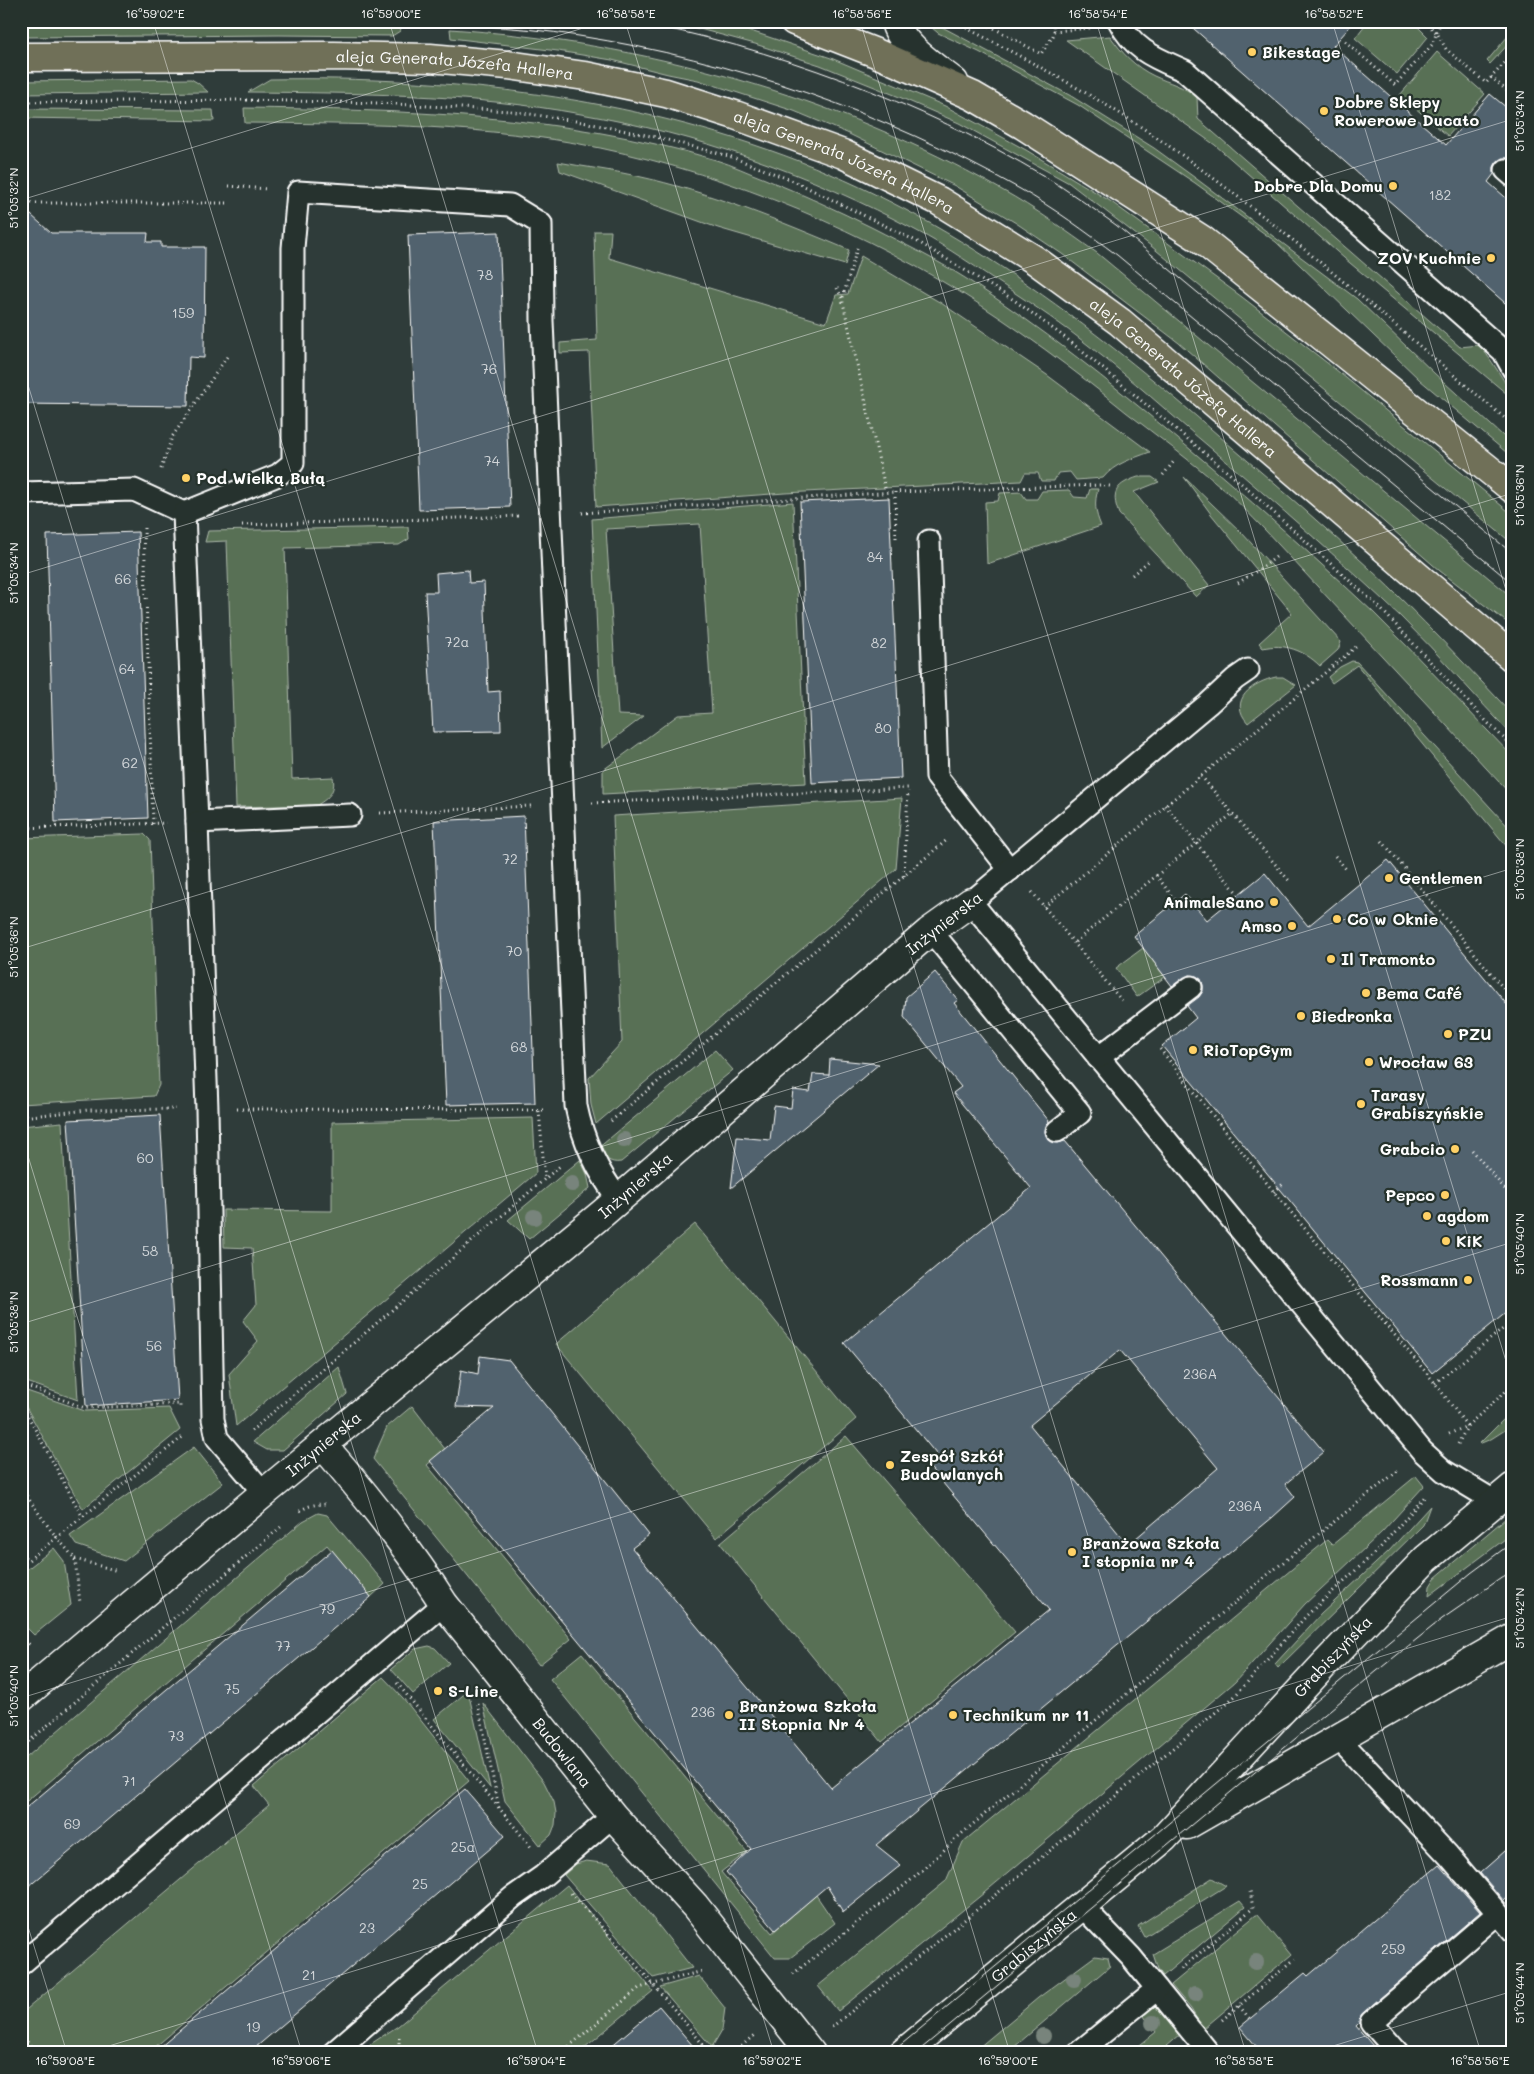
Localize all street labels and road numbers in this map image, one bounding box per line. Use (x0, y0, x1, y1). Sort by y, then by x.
street label: aleja Generała Józefa Hallera (335, 45, 575, 84)
street label: aleja Generała Józefa Hallera (731, 104, 959, 218)
street label: aleja Generała Józefa Hallera (1086, 292, 1282, 462)
street label: Inżynierska (901, 886, 986, 959)
street label: Inżynierska (593, 1147, 676, 1223)
street label: Inżynierska (281, 1406, 365, 1481)
street label: Grabiszyńska (1289, 1611, 1376, 1701)
street label: Budowlana (529, 1713, 597, 1792)
street label: Grabiszyńska (986, 1904, 1080, 1987)

